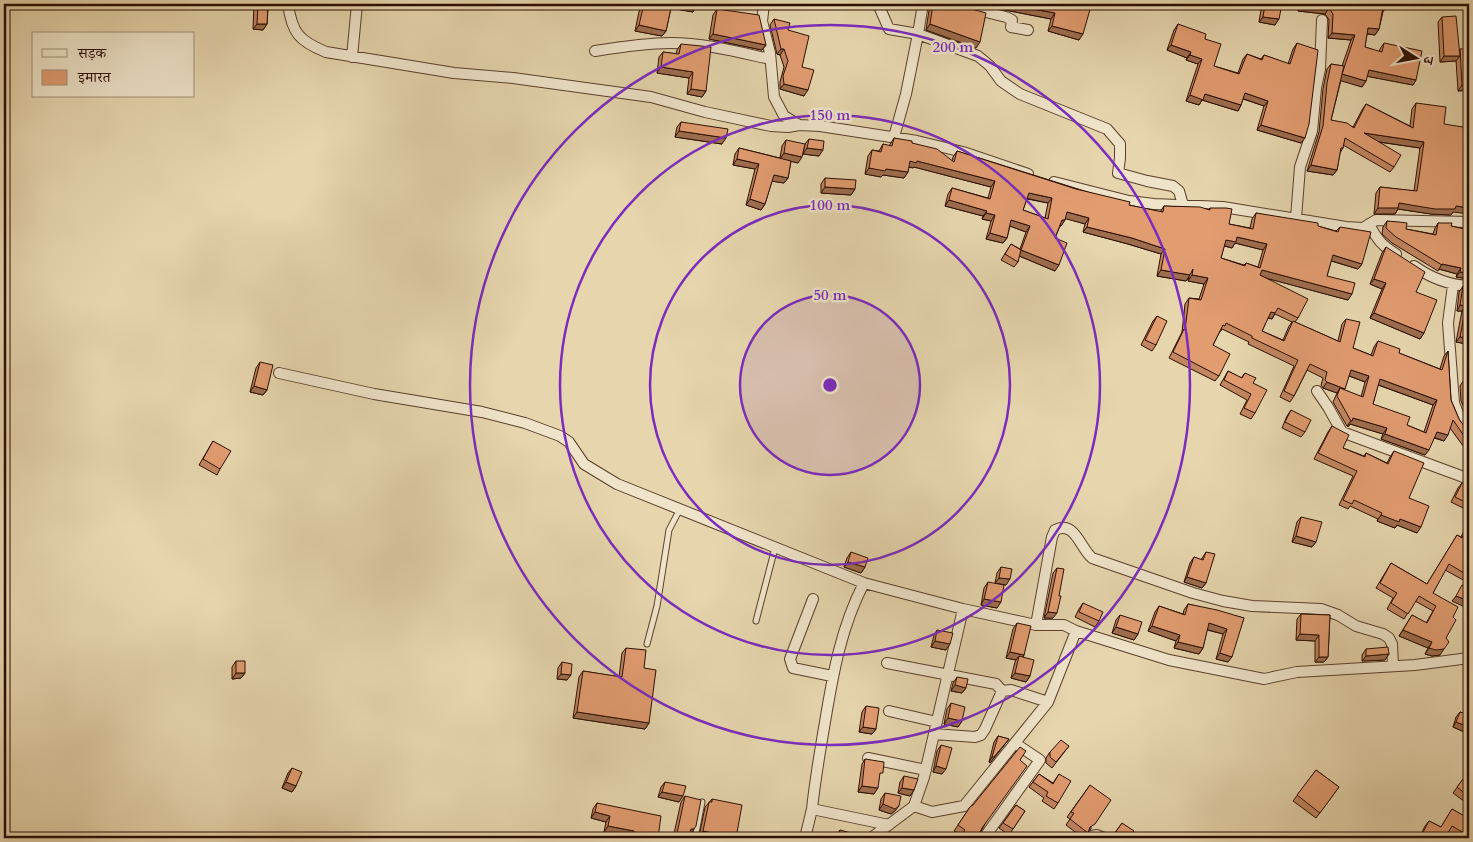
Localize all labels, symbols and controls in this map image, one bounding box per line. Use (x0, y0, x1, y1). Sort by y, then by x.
legend (32, 32, 195, 98)
north arrow (1390, 32, 1440, 82)
text: 200 m (933, 37, 974, 57)
text: सड़क (77, 43, 107, 63)
text: उ (1418, 54, 1438, 67)
text: इमारत (77, 67, 112, 87)
text: 150 m (810, 105, 851, 125)
text: 100 m (810, 195, 851, 215)
text: 50 m (813, 285, 847, 305)
centre of rings (821, 376, 839, 394)

